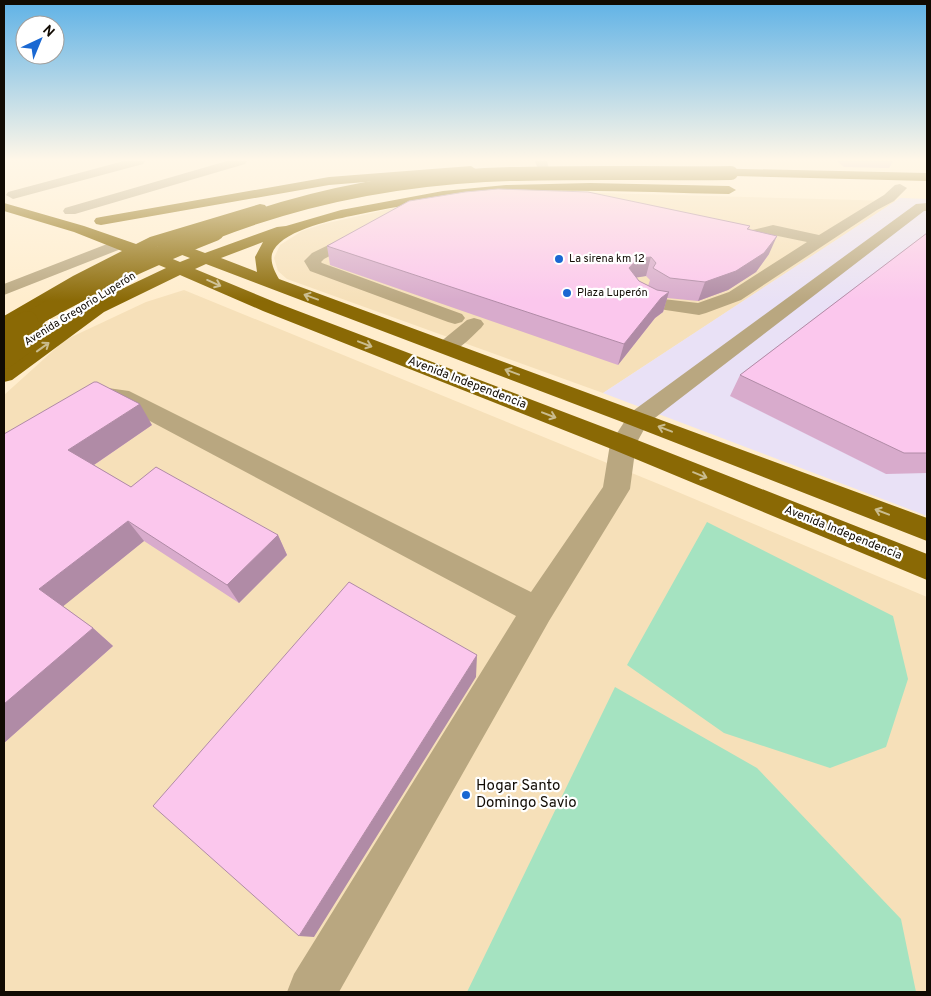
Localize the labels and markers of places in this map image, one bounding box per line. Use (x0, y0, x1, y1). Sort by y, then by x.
place label: La sirena km 12 (569, 252, 645, 266)
marker: La sirena km 12 (553, 253, 565, 265)
place label: Plaza Luperón (577, 286, 648, 300)
marker: Plaza Luperón (561, 287, 573, 299)
place label: Hogar Santo Domingo Savio (476, 777, 577, 813)
marker: Hogar Santo Domingo Savio (460, 789, 472, 801)

